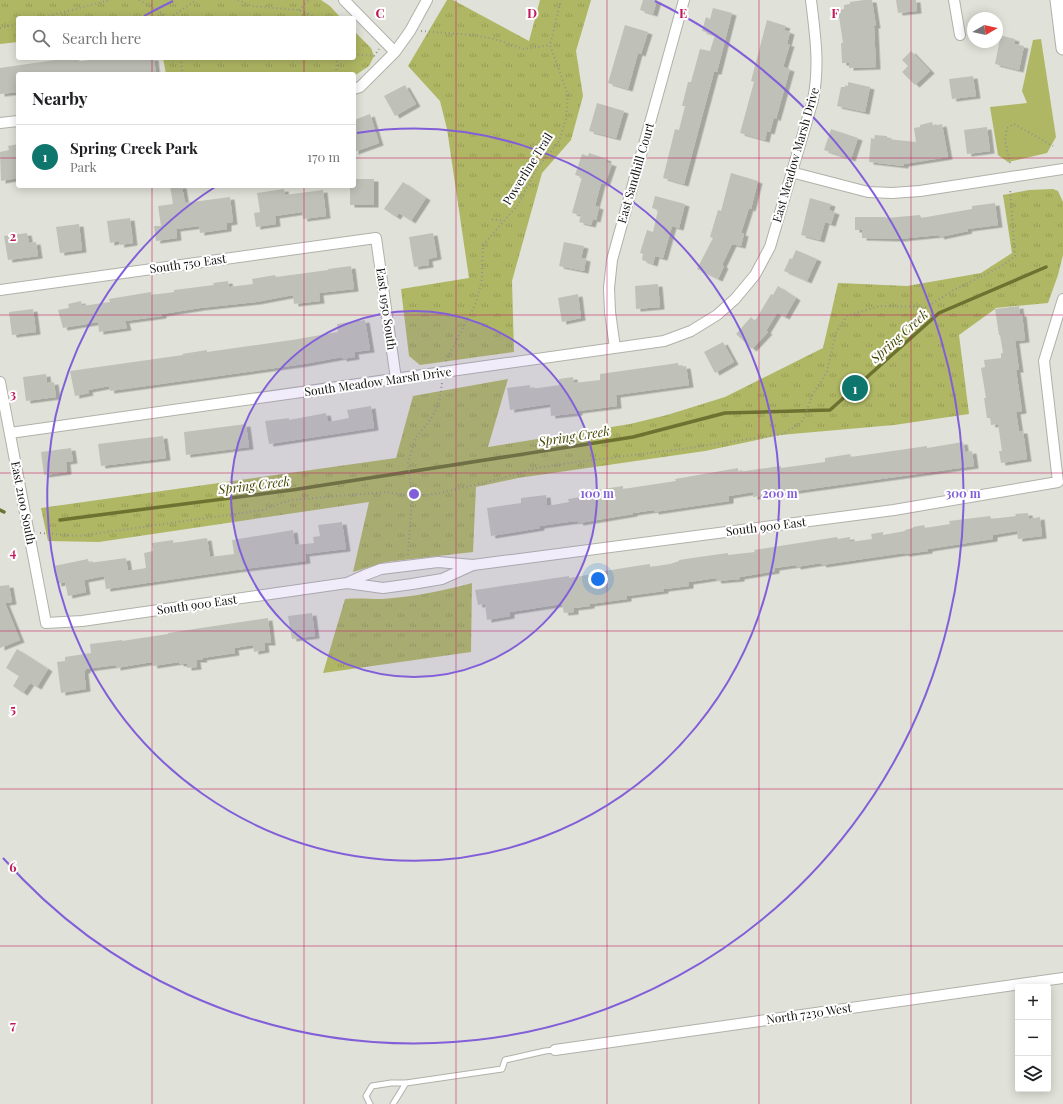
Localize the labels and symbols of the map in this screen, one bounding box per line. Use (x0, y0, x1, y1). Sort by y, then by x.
text: C (375, 4, 385, 21)
text: D (527, 4, 537, 21)
text: E (679, 4, 687, 21)
text: F (831, 4, 839, 21)
north arrow (967, 12, 1003, 48)
street label: East Meadow Marsh Drive (768, 85, 822, 224)
street label: East Sandhill Court (613, 120, 657, 225)
street label: Powerline Trail (499, 129, 556, 208)
text: 2 (10, 227, 17, 244)
street label: South 750 East (148, 250, 228, 276)
street label: East 1950 South (373, 267, 401, 351)
water label: Spring Creek (865, 305, 931, 367)
street label: South Meadow Marsh Drive (303, 363, 452, 399)
pin: 1 (842, 373, 868, 403)
text: 3 (10, 385, 16, 402)
water label: Spring Creek (536, 421, 611, 450)
street label: East 2100 South (8, 460, 40, 546)
water label: Spring Creek (216, 472, 291, 497)
text: 100 m (580, 485, 614, 501)
text: 200 m (762, 485, 798, 501)
text: 300 m (946, 485, 981, 501)
centre of rings (407, 487, 421, 501)
street label: South 900 East (725, 513, 808, 539)
text: 4 (10, 543, 17, 560)
your location (588, 569, 608, 589)
street label: South 900 East (156, 590, 239, 618)
text: 5 (10, 700, 16, 717)
text: 6 (9, 858, 17, 875)
street label: North 7230 West (765, 999, 853, 1027)
text: 7 (10, 1016, 16, 1033)

